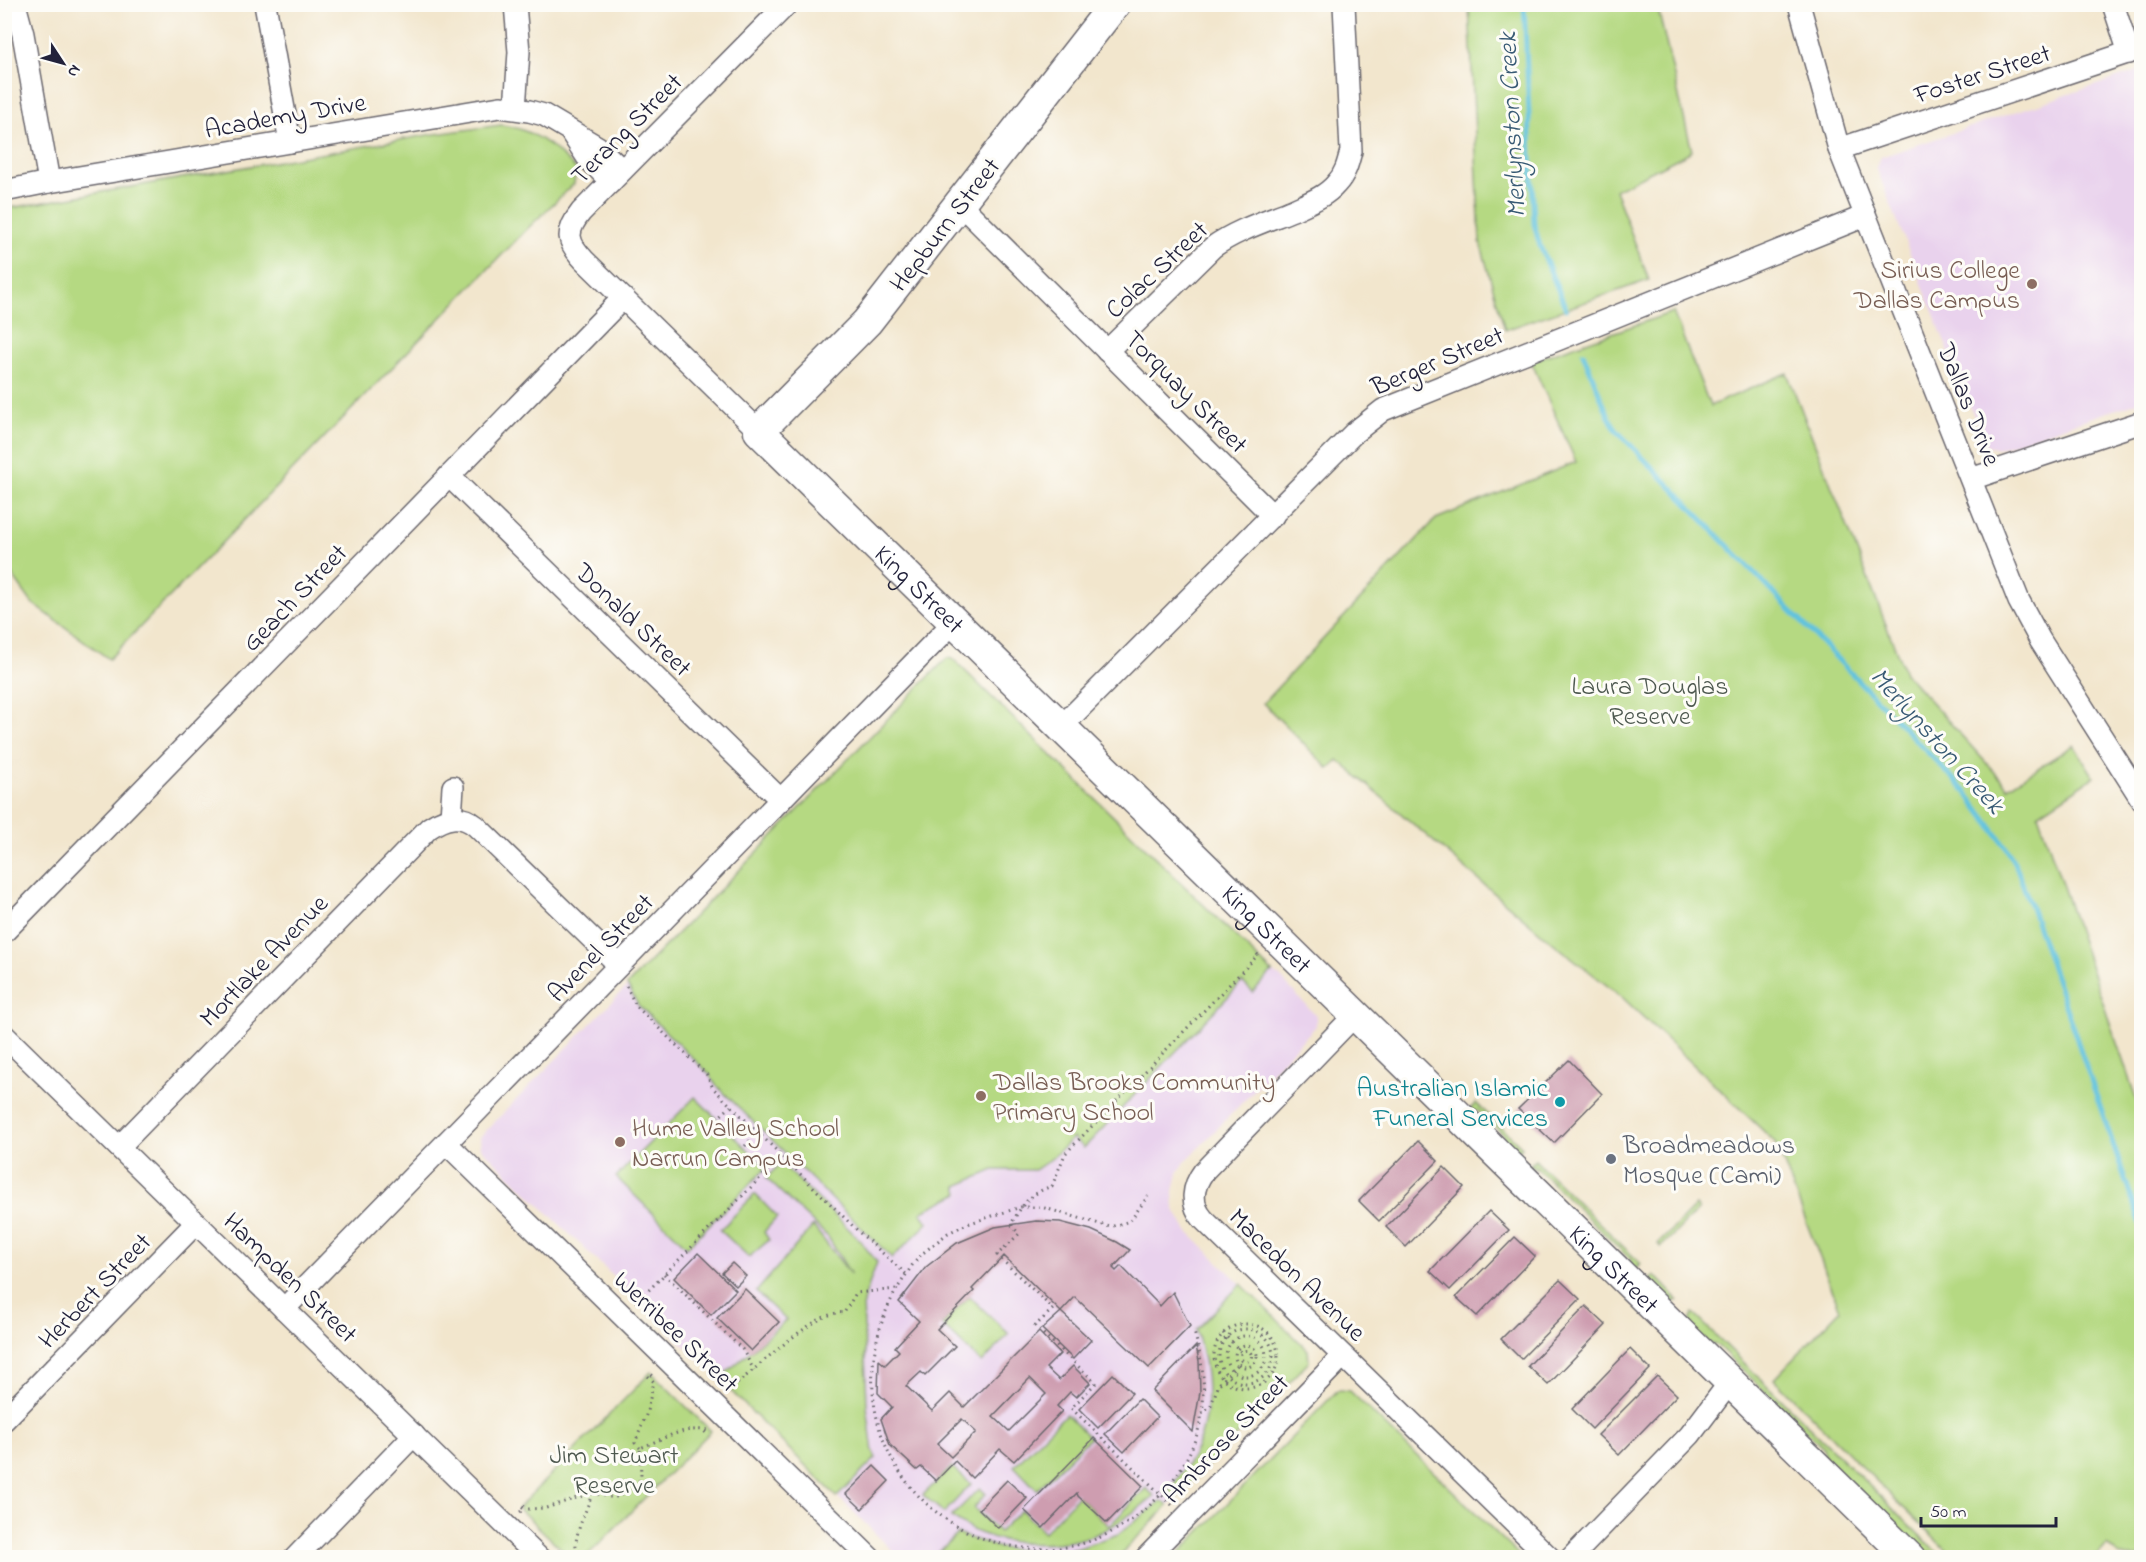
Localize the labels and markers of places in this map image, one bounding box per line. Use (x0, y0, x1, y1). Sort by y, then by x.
place label: Sirius College Dallas Campus (1853, 253, 2020, 321)
marker: Sirius College Dallas Campus (2025, 277, 2039, 291)
place label: Dallas Brooks Community Primary School (992, 1065, 1275, 1133)
place label: Australian Islamic Funeral Services (1357, 1071, 1548, 1139)
marker: Dallas Brooks Community Primary School (974, 1089, 988, 1103)
marker: Australian Islamic Funeral Services (1553, 1095, 1567, 1109)
place label: Hume Valley School Narrun Campus (632, 1111, 839, 1179)
place label: Broadmeadows Mosque (Cami) (1622, 1128, 1795, 1196)
marker: Hume Valley School Narrun Campus (613, 1135, 627, 1149)
marker: Broadmeadows Mosque (Cami) (1604, 1152, 1618, 1166)

